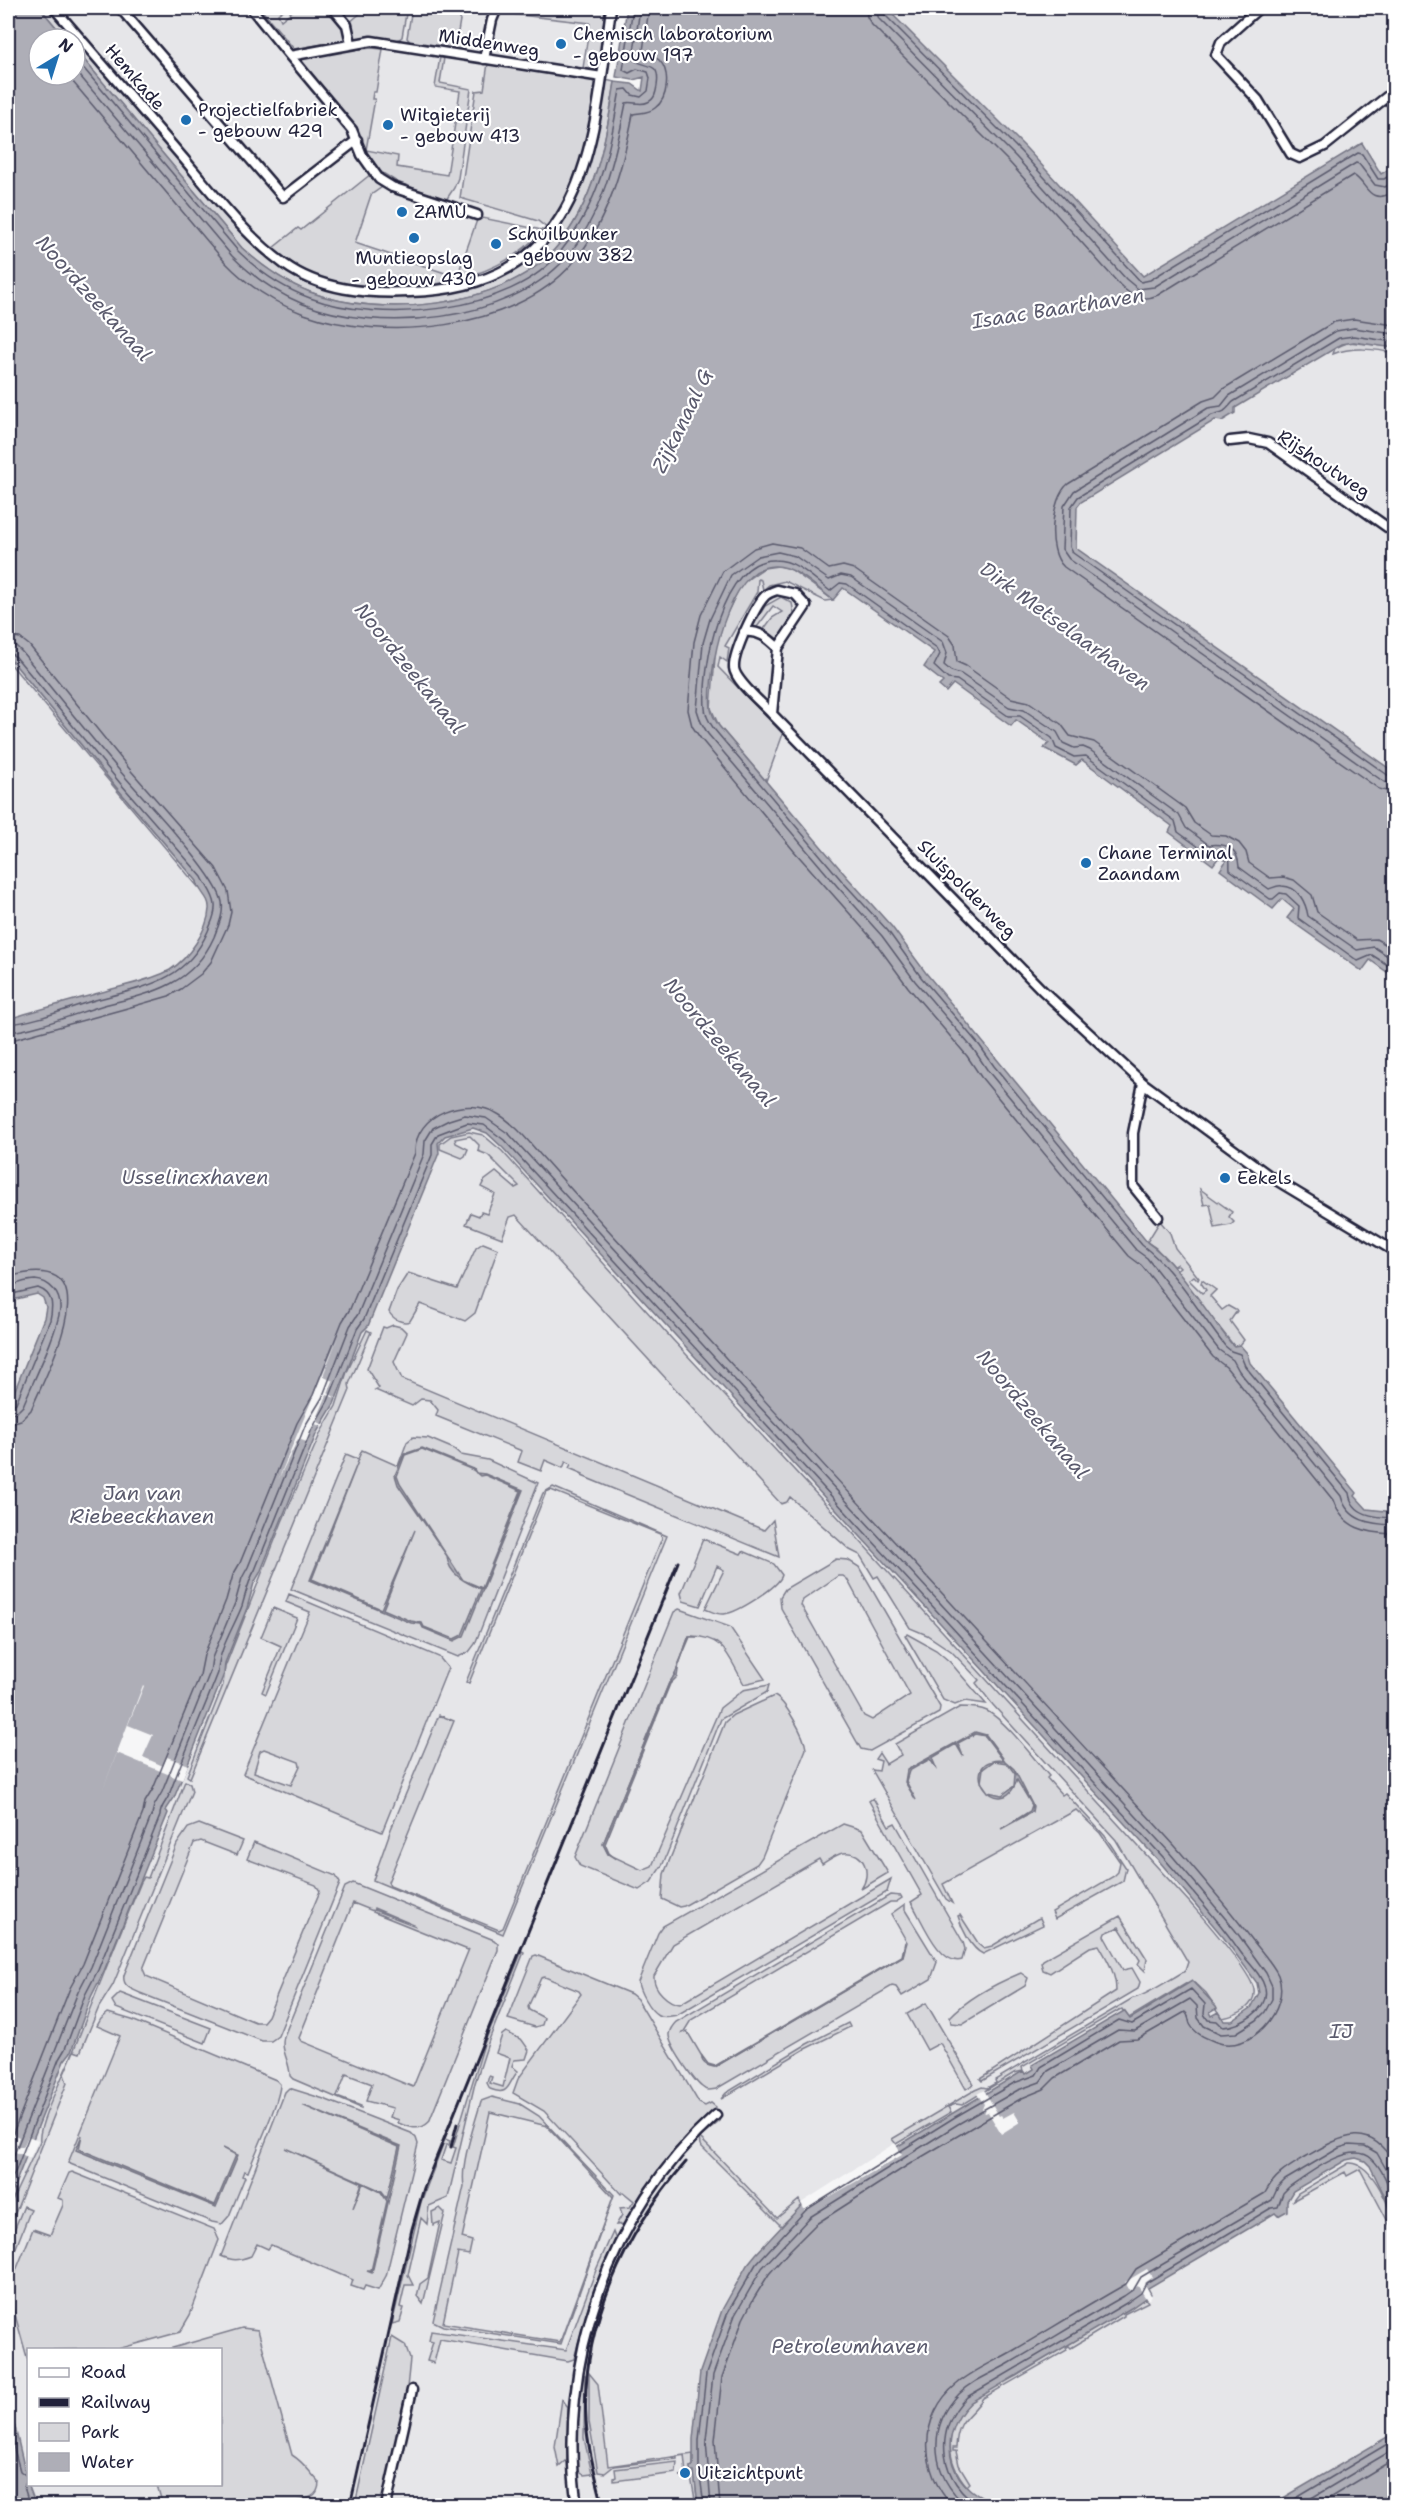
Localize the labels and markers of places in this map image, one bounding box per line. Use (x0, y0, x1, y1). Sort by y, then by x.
place label: Chemisch laboratorium - gebouw 197 (573, 22, 772, 67)
marker: Chemisch laboratorium - gebouw 197 (554, 37, 568, 51)
place label: Projectielfabriek - gebouw 429 (198, 98, 338, 143)
place label: Witgieterij - gebouw 413 (400, 103, 520, 148)
marker: Projectielfabriek - gebouw 429 (179, 113, 193, 127)
marker: Witgieterij - gebouw 413 (381, 118, 395, 132)
place label: ZAMU (414, 200, 466, 224)
marker: ZAMU (395, 205, 409, 219)
place label: Schuilbunker - gebouw 382 (508, 222, 634, 267)
marker: Muntieopslag - gebouw 430 (407, 231, 421, 245)
marker: Schuilbunker - gebouw 382 (489, 237, 503, 251)
place label: Muntieopslag - gebouw 430 (351, 246, 477, 291)
place label: Chane Terminal Zaandam (1098, 841, 1233, 886)
marker: Chane Terminal Zaandam (1079, 856, 1093, 870)
place label: Eekels (1237, 1166, 1292, 1190)
marker: Eekels (1218, 1171, 1232, 1185)
place label: Uitzichtpunt (697, 2461, 804, 2485)
marker: Uitzichtpunt (678, 2466, 692, 2480)

